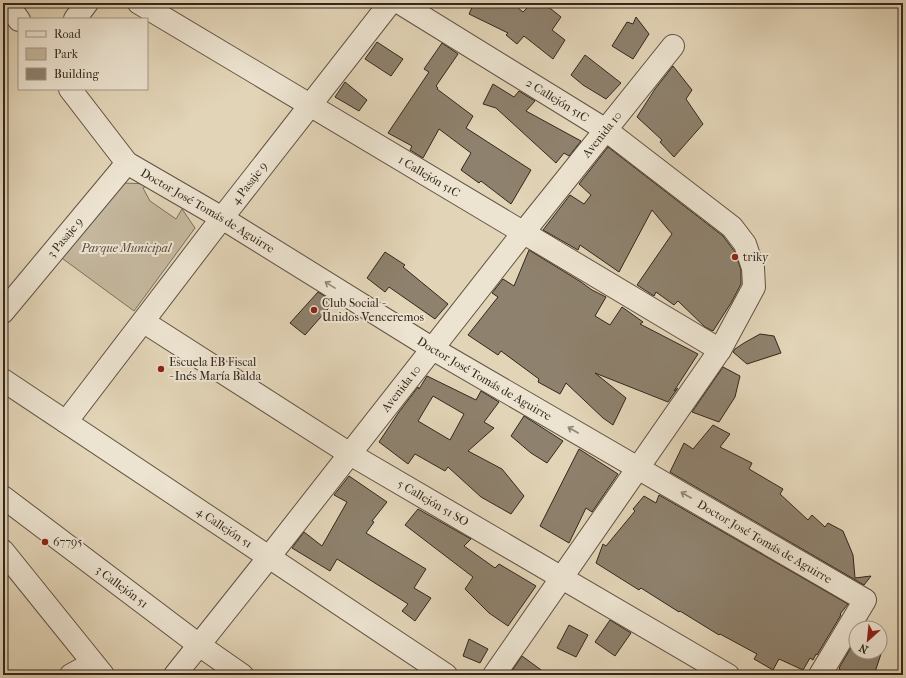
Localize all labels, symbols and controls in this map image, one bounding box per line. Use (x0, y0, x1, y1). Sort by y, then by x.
legend (18, 18, 148, 90)
text: Road (54, 27, 81, 41)
text: Park (54, 47, 79, 61)
text: Building (54, 67, 99, 81)
street label: 2 Callejón 51C (524, 75, 591, 125)
street label: Avenida 10 (579, 108, 625, 161)
street label: 1 Callejón 51C (396, 153, 462, 200)
street label: 4 Pasaje 9 (228, 159, 270, 207)
street label: Doctor José Tomás de Aguirre (138, 165, 277, 256)
street label: 3 Pasaje 9 (44, 214, 86, 260)
park label: Parque Municipal (80, 241, 173, 255)
place label: triky (743, 250, 769, 264)
marker: triky (730, 252, 740, 262)
one-way arrow (324, 280, 336, 288)
place label: Club Social - Unidos Venceremos (322, 296, 425, 324)
marker: Club Social - Unidos Venceremos (309, 305, 319, 315)
street label: Doctor José Tomás de Aguirre (415, 334, 554, 423)
place label: Escuela EB Fiscal - Inés María Balda (169, 355, 262, 383)
street label: Avenida 10 (378, 362, 424, 415)
marker: Escuela EB Fiscal - Inés María Balda (156, 364, 166, 374)
one-way arrow (568, 426, 580, 434)
street label: 5 Callejón 51 SO (395, 476, 471, 529)
one-way arrow (680, 491, 692, 499)
street label: Doctor José Tomás de Aguirre (695, 497, 834, 586)
street label: 4 Callejón 51 (194, 504, 255, 551)
place label: 67795 (53, 535, 82, 549)
marker: 67795 (40, 537, 50, 547)
street label: 3 Callejón 51 (93, 563, 151, 611)
north arrow (848, 620, 888, 660)
text: N (856, 640, 870, 656)

